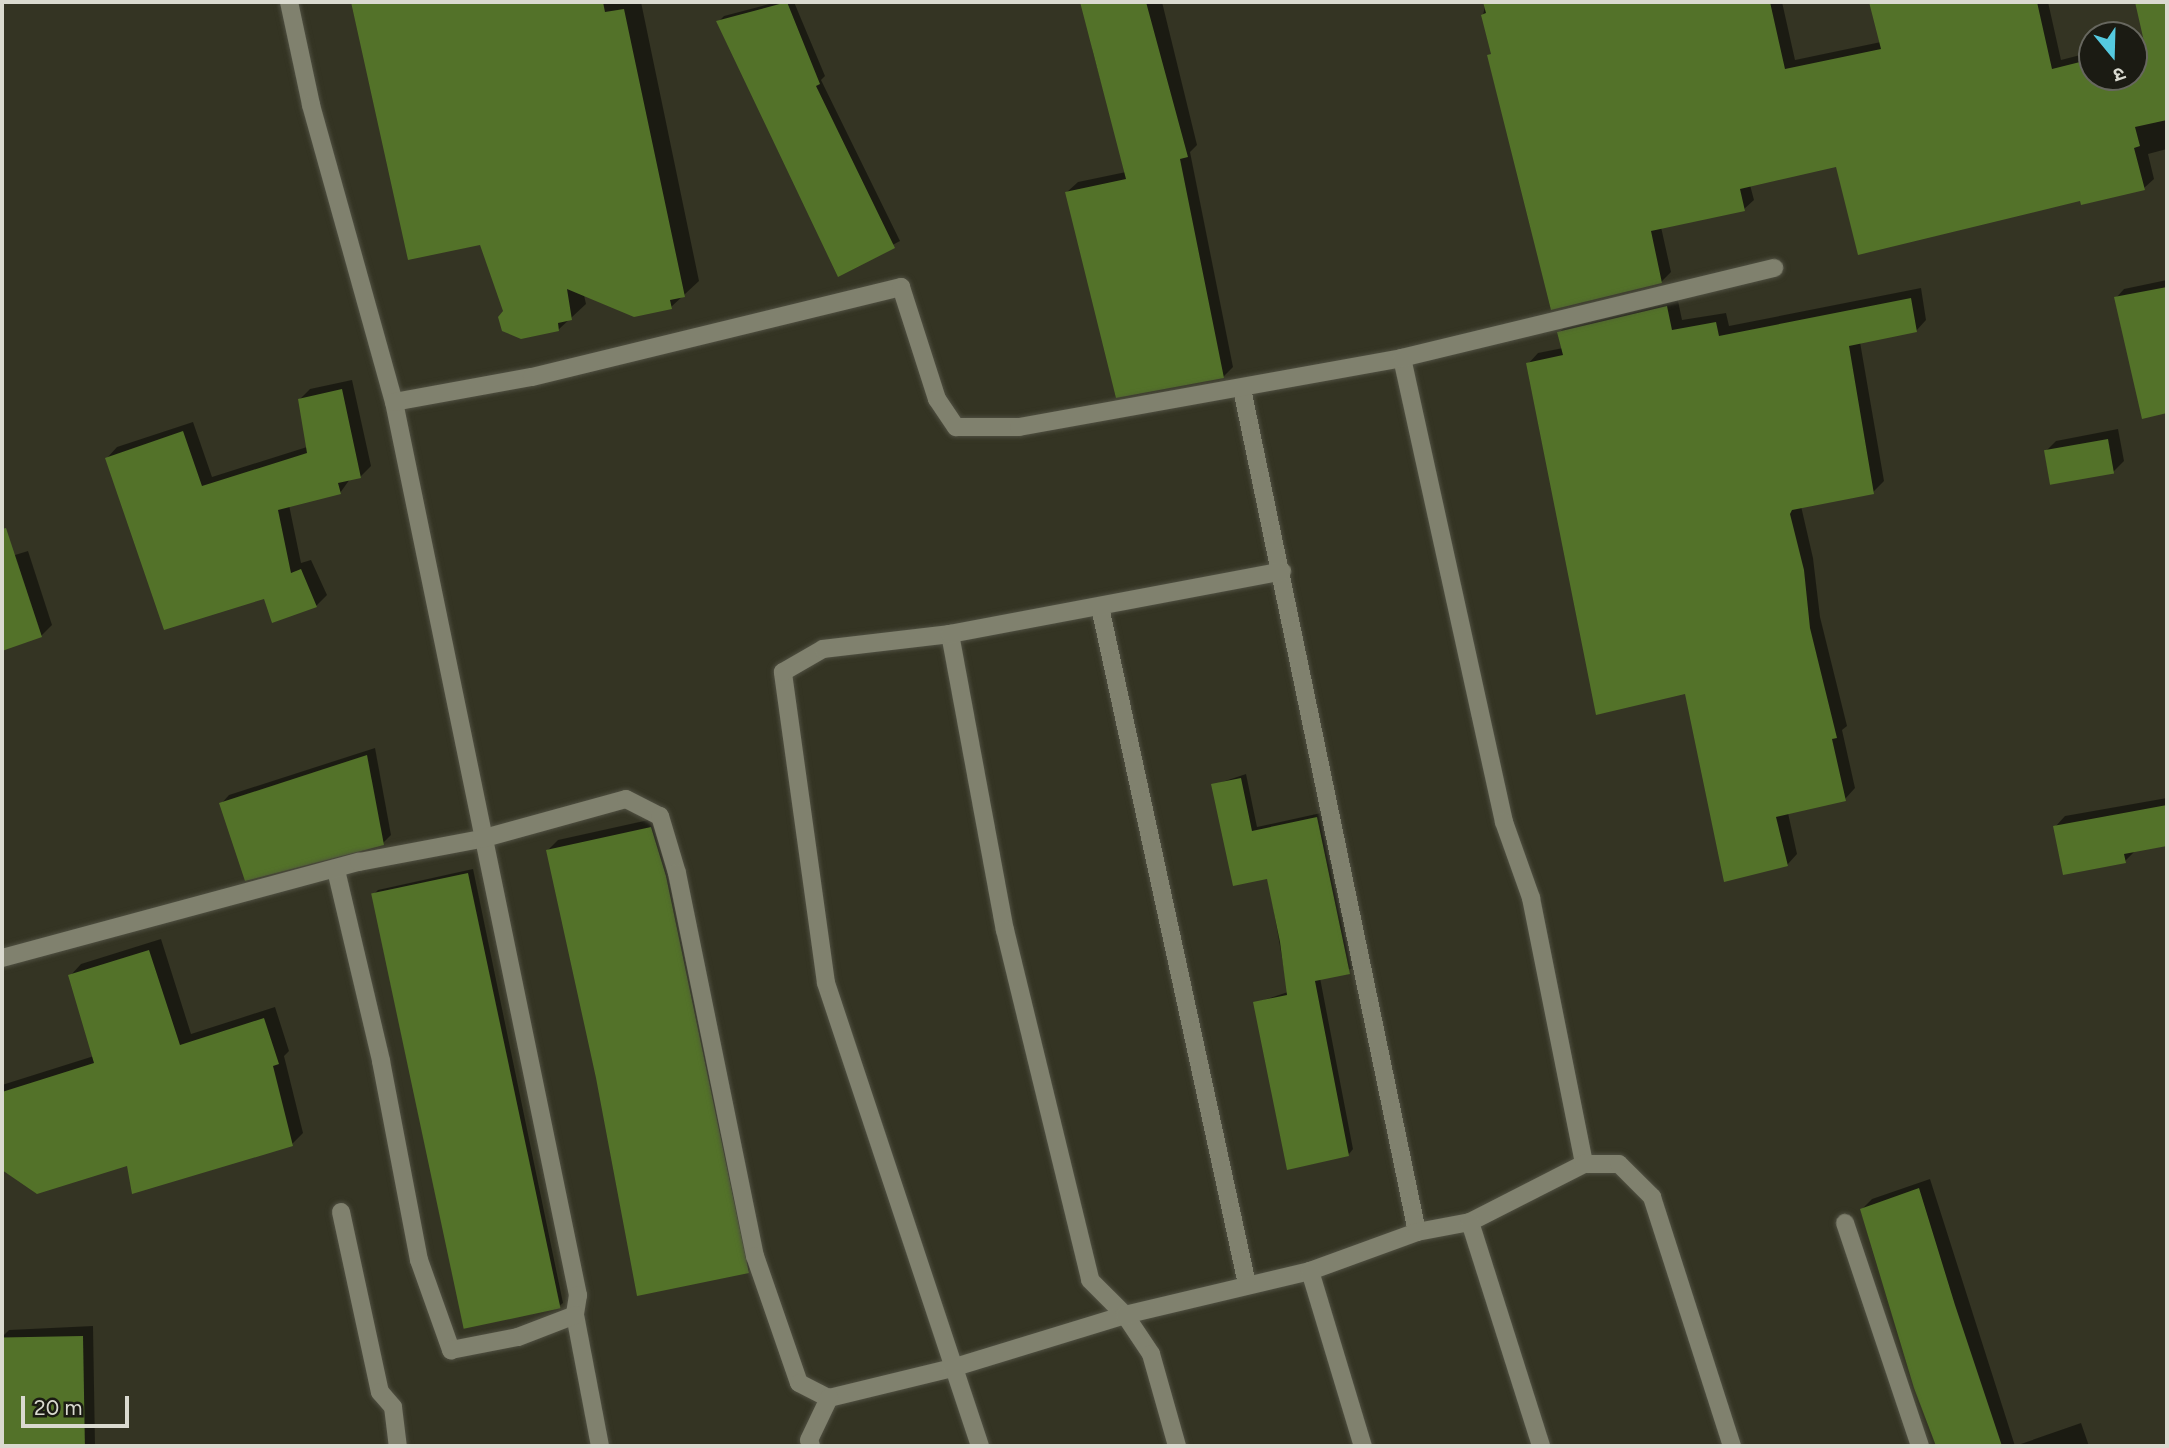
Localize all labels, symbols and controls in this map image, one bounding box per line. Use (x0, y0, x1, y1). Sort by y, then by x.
north arrow (2078, 21, 2148, 91)
text: उ (2110, 62, 2128, 87)
scale bar (24, 1382, 133, 1426)
text: 20 m (34, 1395, 82, 1420)

